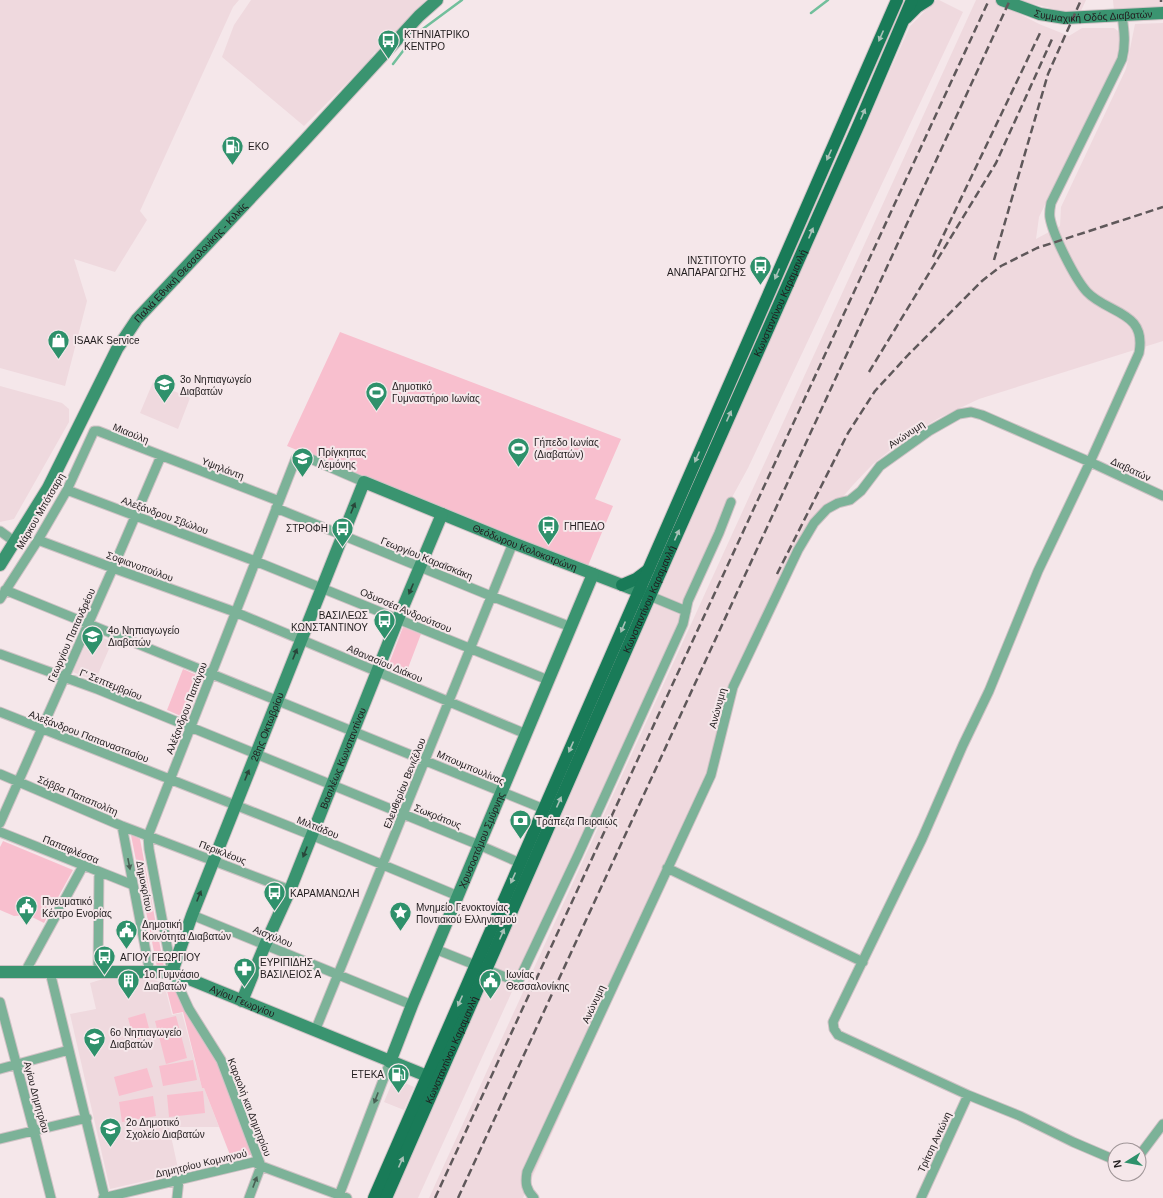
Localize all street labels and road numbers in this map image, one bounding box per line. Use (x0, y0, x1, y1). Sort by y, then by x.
street label: Συμμαχική Οδός Διαβατών (1032, 7, 1153, 24)
street label: Παλιά Εθνική Θεσσαλονίκης - Κιλκίς (132, 200, 250, 325)
street label: Κωνσταντίνου Καραμανλή (752, 248, 809, 358)
street label: Ανώνυμη (886, 418, 926, 450)
street label: Μιαούλη (111, 421, 150, 446)
street label: Υψηλάντη (200, 455, 246, 482)
street label: Διαβατών (1109, 455, 1153, 483)
street label: Μάρκου Μπότσαρη (14, 471, 67, 551)
street label: Αλεξάνδρου Σβώλου (120, 495, 210, 537)
street label: Θεόδωρου Κολοκοτρώνη (471, 522, 579, 573)
street label: Γεωργίου Καραϊσκάκη (379, 535, 474, 582)
street label: Κωνσταντίνου Καραμανλή (621, 544, 677, 655)
street label: Σοφιανοπούλου (105, 549, 175, 584)
street label: Γεωργίου Παπανδρέου (46, 586, 97, 684)
street label: Οδυσσέα Ανδρούτσου (358, 586, 453, 635)
street label: Αθανασίου Διάκου (345, 643, 424, 684)
street label: Αλέξανδρου Παπάγου (164, 661, 210, 756)
street label: Γ' Σεπτεμβρίου (78, 667, 144, 702)
street label: Ανώνυμη (707, 687, 728, 729)
street label: 28ης Οκτωβρίου (249, 691, 286, 763)
street label: Βασιλέως Κωνσταντίνου (318, 706, 368, 810)
street label: Αλεξάνδρου Παπαναστασίου (27, 708, 150, 765)
street label: Ελευθερίου Βενιζέλου (381, 736, 429, 830)
street label: Μπουμπουλίνας (435, 748, 506, 787)
street label: Σάββα Παπαπολίτη (36, 774, 120, 817)
street label: Χρυσοστόμου Σμύρνης (457, 790, 507, 890)
street label: Σωκράτους (413, 802, 463, 831)
street label: Μιλτιάδου (295, 814, 340, 841)
street label: Παπαφλέσσα (41, 833, 101, 866)
street label: Περικλέους (198, 838, 248, 867)
street label: Δημοκρίτου (134, 860, 155, 912)
street label: Αισχύλου (251, 924, 294, 949)
street label: Αγίου Γεωργίου (208, 983, 276, 1019)
street label: Ανώνυμη (580, 983, 607, 1025)
street label: Κωνσταντίνου Καραμανλή (423, 994, 480, 1105)
street label: Καραολή και Δημητρίου (226, 1057, 273, 1158)
street label: Αγίου Δημητρίου (22, 1060, 51, 1134)
street label: Τρίτση Αντώνη (916, 1110, 953, 1174)
street label: Δημητρίου Κομνηνού (154, 1148, 248, 1179)

